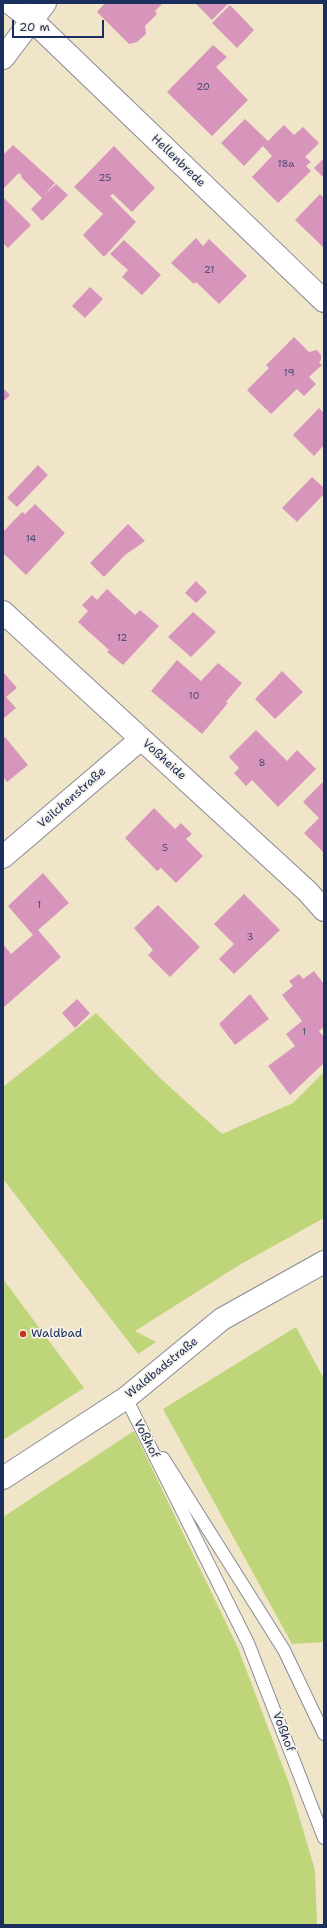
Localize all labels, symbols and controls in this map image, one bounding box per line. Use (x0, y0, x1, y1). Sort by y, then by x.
scale bar (14, 12, 106, 38)
text: 20 m (19, 19, 50, 35)
house number: 20 (196, 81, 210, 93)
street label: Hellenbrede (148, 132, 208, 190)
house number: 18a (278, 158, 294, 170)
house number: 25 (99, 172, 111, 184)
house number: 21 (204, 264, 214, 276)
house number: 19 (284, 367, 294, 379)
house number: 14 (26, 533, 36, 545)
house number: 12 (117, 632, 127, 644)
house number: 10 (189, 690, 199, 702)
street label: Voßheide (139, 737, 189, 783)
house number: 8 (259, 757, 265, 769)
street label: Veilchenstraße (35, 765, 109, 831)
house number: 5 (162, 842, 168, 854)
house number: 1 (37, 899, 41, 911)
house number: 3 (247, 931, 253, 943)
house number: 1 (302, 1026, 306, 1038)
place label: Waldbad (31, 1327, 82, 1341)
marker: Waldbad (18, 1329, 28, 1339)
street label: Waldbadstraße (123, 1334, 201, 1402)
street label: Voßhof (130, 1417, 162, 1461)
street label: Voßhof (269, 1710, 297, 1754)

